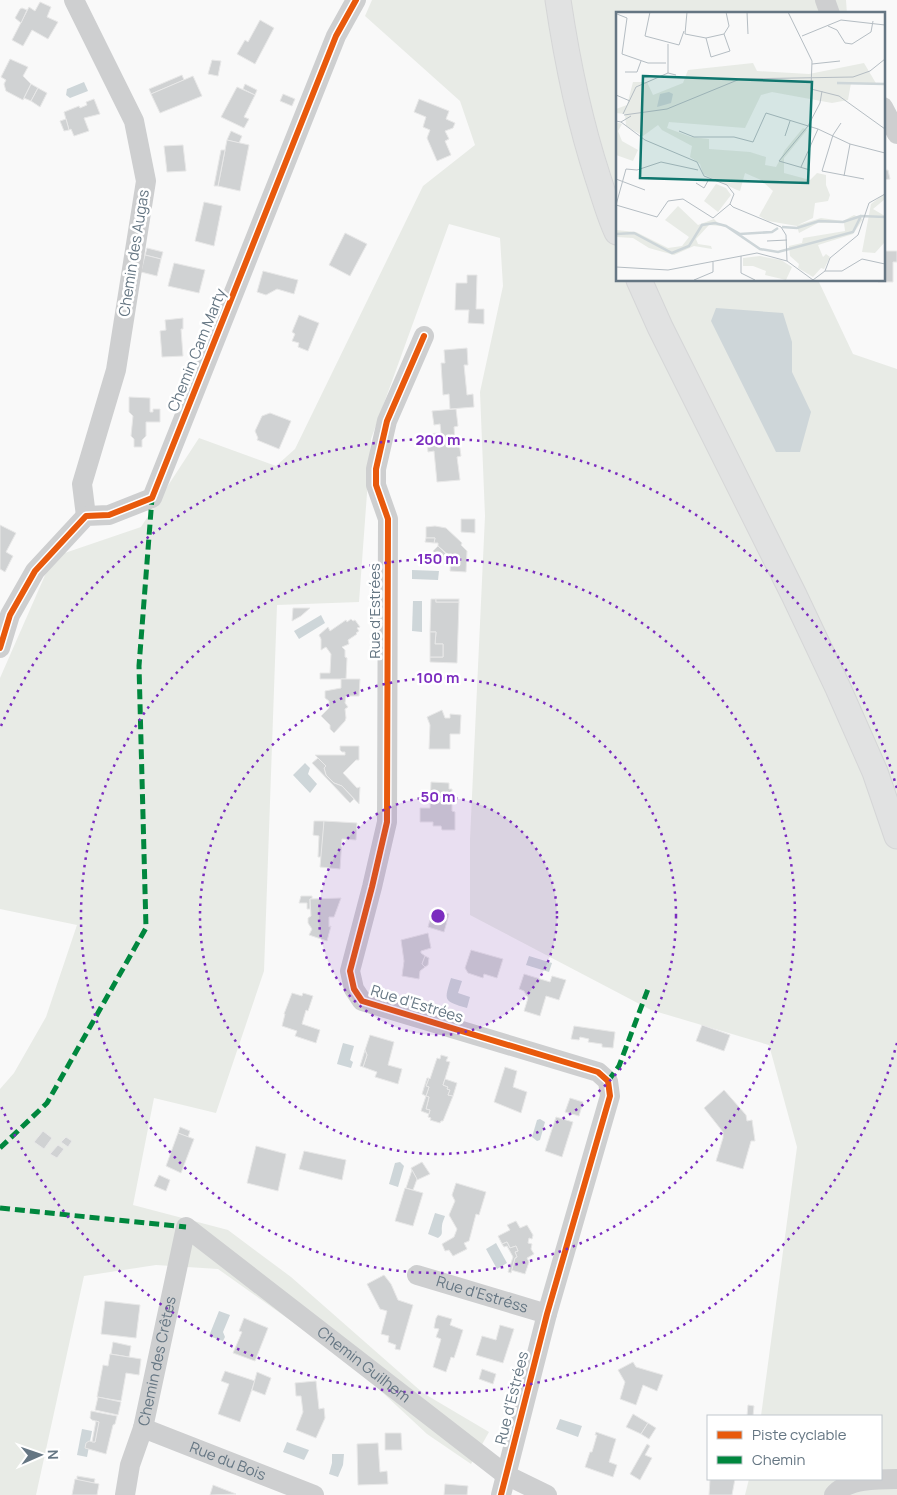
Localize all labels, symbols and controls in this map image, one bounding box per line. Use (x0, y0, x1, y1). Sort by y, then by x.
inset map (616, 12, 884, 281)
street label: Chemin des Augas (113, 188, 154, 318)
street label: Chemin Cam Marty (162, 285, 231, 415)
text: 200 m (415, 429, 461, 450)
text: 150 m (417, 548, 459, 569)
street label: Rue d’Estrées (364, 563, 385, 659)
text: 100 m (417, 667, 459, 688)
text: 50 m (420, 786, 456, 807)
centre of rings (429, 907, 447, 925)
street label: Rue d’Estrées (368, 980, 466, 1028)
street label: Rue d'Estréss (434, 1270, 531, 1318)
street label: Chemin des Crêtes (133, 1294, 181, 1428)
street label: Chemin Guilhem (313, 1321, 415, 1407)
street label: Rue d’Estrées (490, 1349, 533, 1447)
legend (707, 1415, 882, 1480)
text: Piste cyclable (752, 1424, 847, 1445)
north arrow (15, 1430, 65, 1480)
street label: Rue du Bois (187, 1436, 269, 1485)
text: N (44, 1449, 63, 1460)
text: Chemin (752, 1449, 805, 1470)

